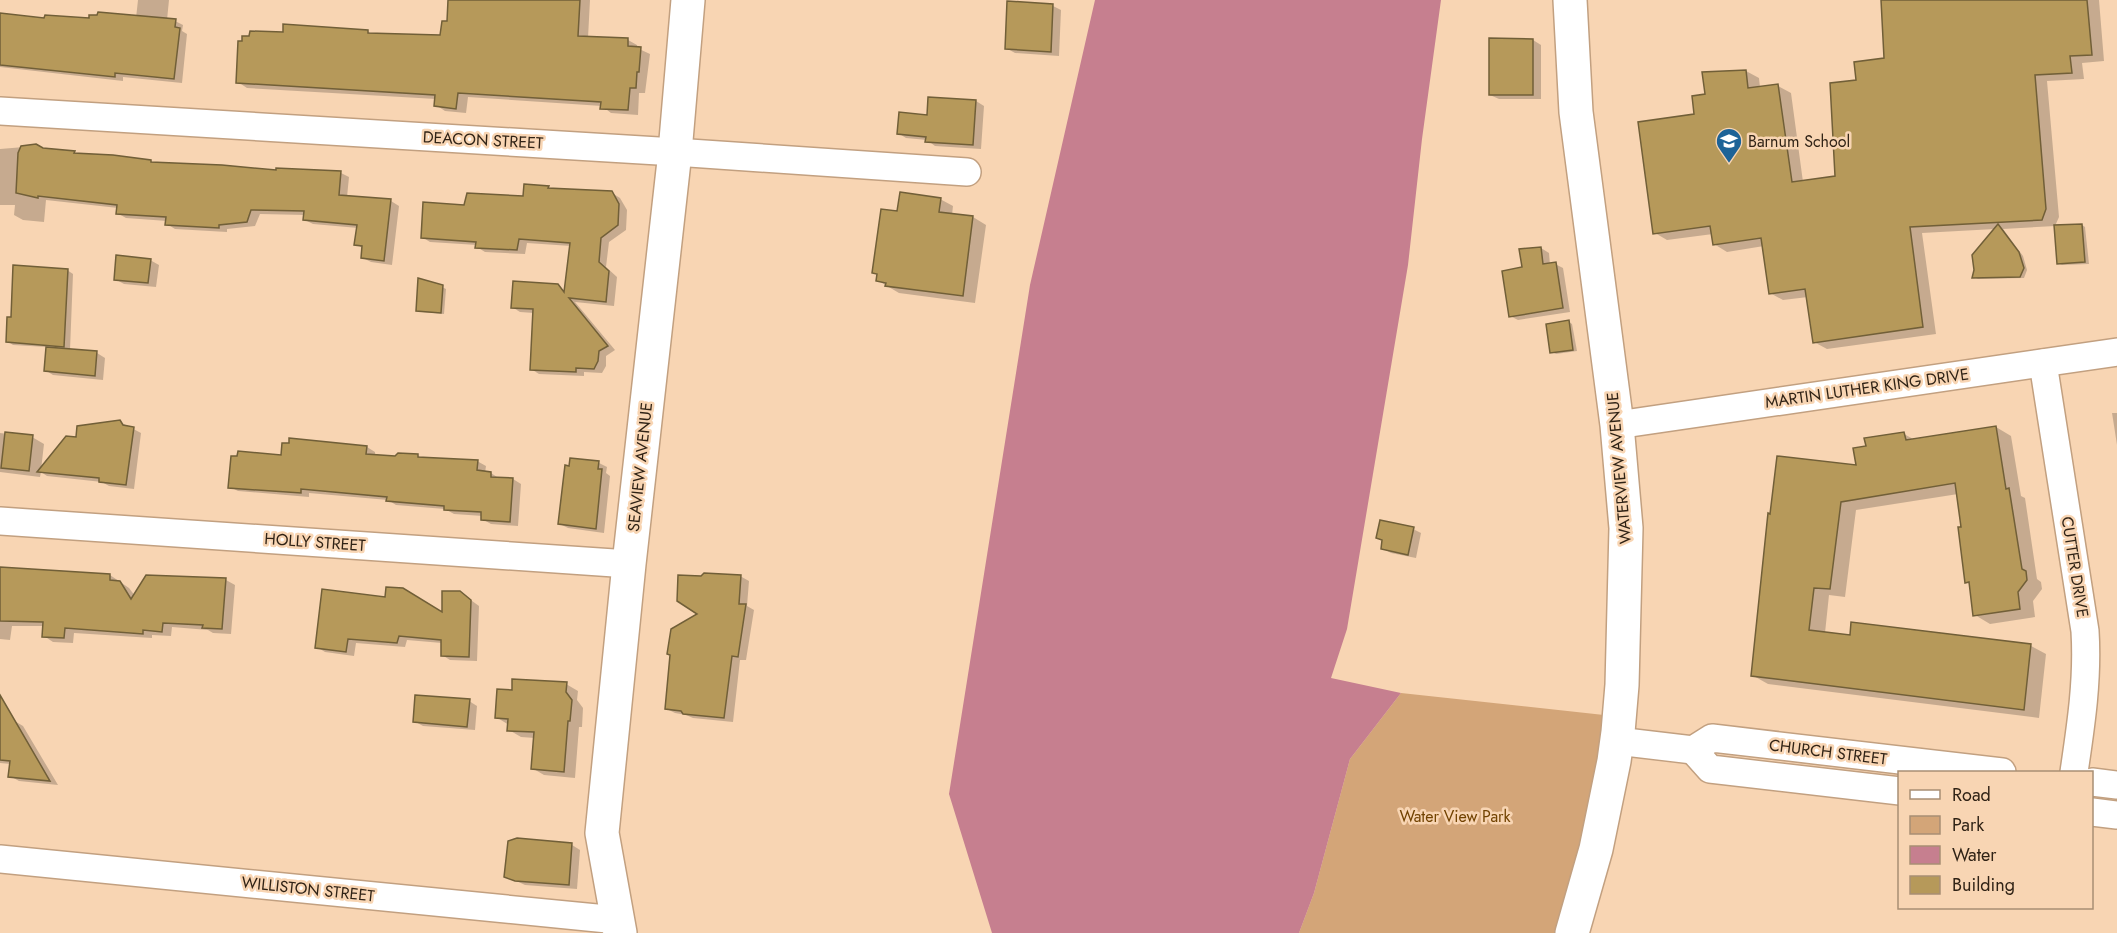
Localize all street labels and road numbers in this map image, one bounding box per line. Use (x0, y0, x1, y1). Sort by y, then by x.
street label: DEACON STREET (422, 125, 544, 155)
street label: MARTIN LUTHER KING DRIVE (1764, 362, 1970, 414)
street label: WATERVIEW AVENUE (1601, 391, 1637, 545)
street label: SEAVIEW AVENUE (622, 401, 658, 533)
street label: CUTTER DRIVE (2056, 515, 2094, 619)
street label: HOLLY STREET (264, 527, 367, 557)
street label: CHURCH STREET (1768, 733, 1889, 771)
street label: WILLISTON STREET (240, 871, 376, 907)

